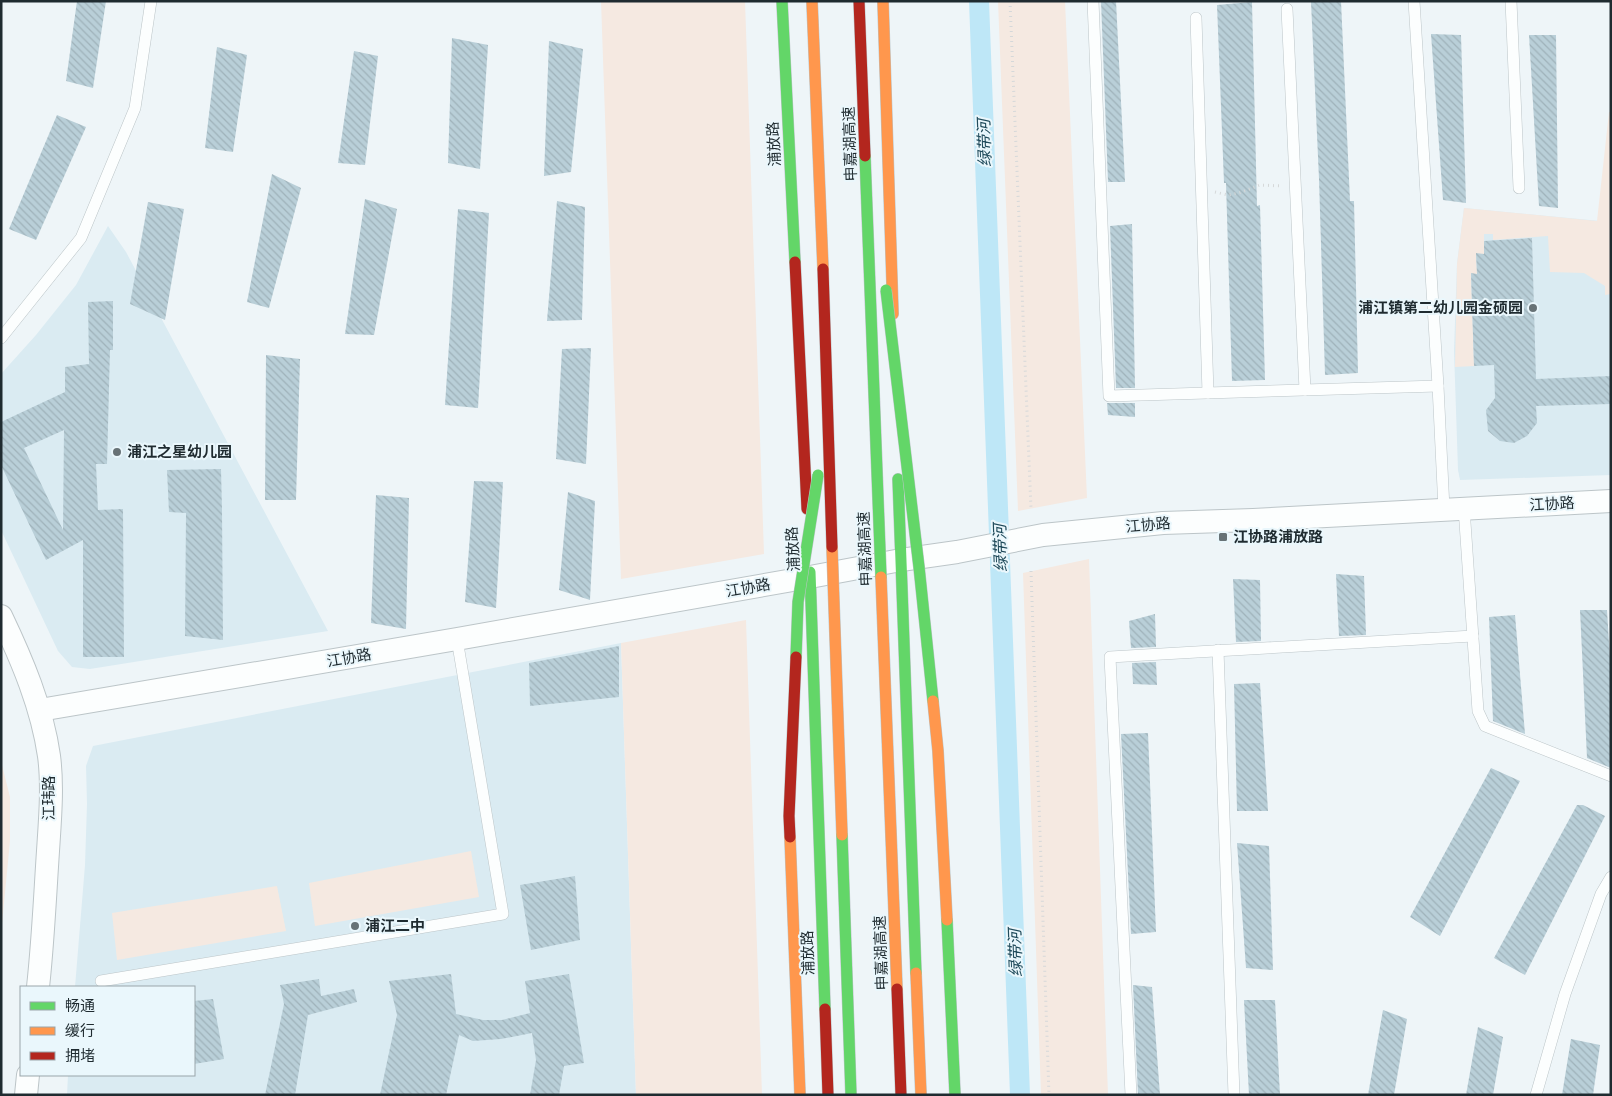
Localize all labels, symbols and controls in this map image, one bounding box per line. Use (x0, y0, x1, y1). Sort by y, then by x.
street label: 申嘉湖高速 (840, 106, 860, 182)
water label: 绿带河 (974, 116, 996, 167)
street label: 浦放路 (764, 121, 784, 167)
place label: 浦江镇第二幼儿园金硕园 (1358, 299, 1523, 317)
marker: 浦江镇第二幼儿园金硕园 (1527, 302, 1539, 314)
place label: 浦江之星幼儿园 (127, 443, 232, 461)
marker: 浦江之星幼儿园 (111, 446, 123, 458)
street label: 江协路 (1529, 494, 1575, 514)
street label: 申嘉湖高速 (855, 511, 875, 587)
street label: 江协路 (1125, 514, 1171, 536)
water label: 绿带河 (990, 521, 1012, 572)
street label: 浦放路 (783, 526, 803, 572)
place label: 江协路浦放路 (1233, 528, 1323, 546)
marker: 江协路浦放路 (1217, 531, 1229, 543)
street label: 江协路 (724, 575, 772, 601)
street label: 江协路 (325, 645, 373, 671)
street label: 江玮路 (40, 775, 58, 821)
street label: 申嘉湖高速 (871, 915, 891, 991)
place label: 浦江二中 (365, 917, 425, 935)
marker: 浦江二中 (349, 920, 361, 932)
water label: 绿带河 (1005, 926, 1027, 977)
street label: 浦放路 (798, 930, 818, 976)
legend (20, 986, 195, 1076)
text: 畅通 (65, 997, 95, 1015)
text: 缓行 (65, 1022, 95, 1040)
text: 拥堵 (65, 1047, 95, 1065)

